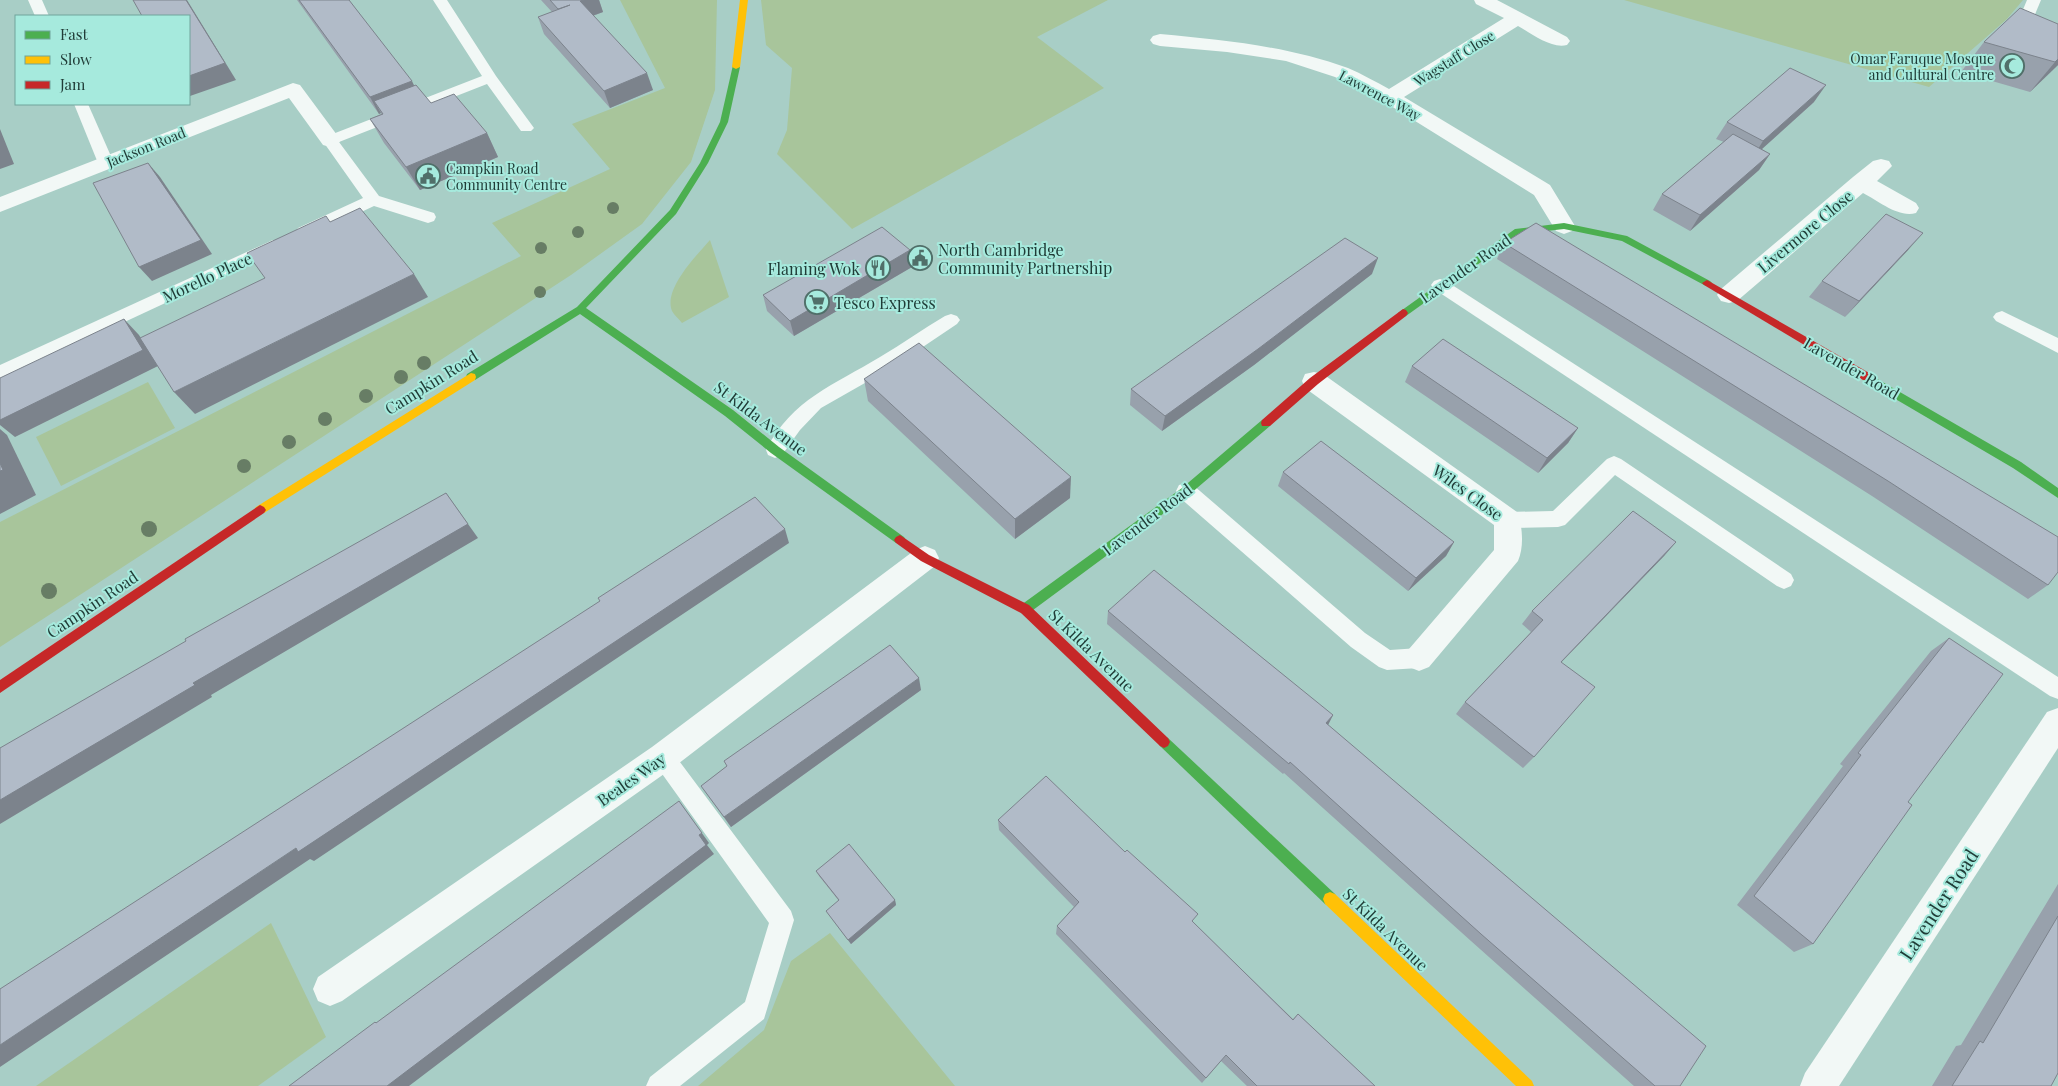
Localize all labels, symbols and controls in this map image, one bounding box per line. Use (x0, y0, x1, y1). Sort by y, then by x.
legend (15, 15, 190, 105)
text: Fast (60, 24, 89, 44)
street label: Wagstaff Close (1409, 26, 1498, 91)
text: Slow (60, 49, 92, 69)
place label: Omar Faruque Mosque and Cultural Centre (1850, 49, 1994, 84)
mosque icon: Omar Faruque Mosque and Cultural Centre (1999, 53, 2025, 79)
street label: Lawrence Way (1336, 65, 1424, 125)
text: Jam (59, 74, 86, 94)
street label: Jackson Road (103, 123, 188, 172)
place label: Campkin Road Community Centre (446, 159, 567, 194)
public building icon: Campkin Road Community Centre (415, 163, 441, 189)
street label: Livermore Close (1753, 185, 1857, 277)
street label: Lavender Road (1415, 229, 1515, 307)
place label: North Cambridge Community Partnership (938, 239, 1112, 278)
public building icon: North Cambridge Community Partnership (907, 245, 933, 271)
street label: Morello Place (159, 247, 255, 307)
restaurant icon: Flaming Wok (865, 255, 891, 281)
place label: Flaming Wok (767, 258, 860, 279)
supermarket icon: Tesco Express (804, 289, 830, 315)
place label: Tesco Express (834, 292, 936, 313)
street label: Lavender Road (1800, 332, 1904, 404)
street label: Campkin Road (381, 345, 481, 419)
street label: St Kilda Avenue (710, 376, 812, 460)
street label: Wiles Close (1428, 459, 1507, 525)
street label: Lavender Road (1098, 478, 1196, 560)
street label: Campkin Road (42, 566, 142, 642)
street label: St Kilda Avenue (1045, 604, 1139, 696)
street label: Beales Way (593, 748, 669, 810)
street label: Lavender Road (1892, 844, 1984, 964)
street label: St Kilda Avenue (1339, 883, 1433, 975)

